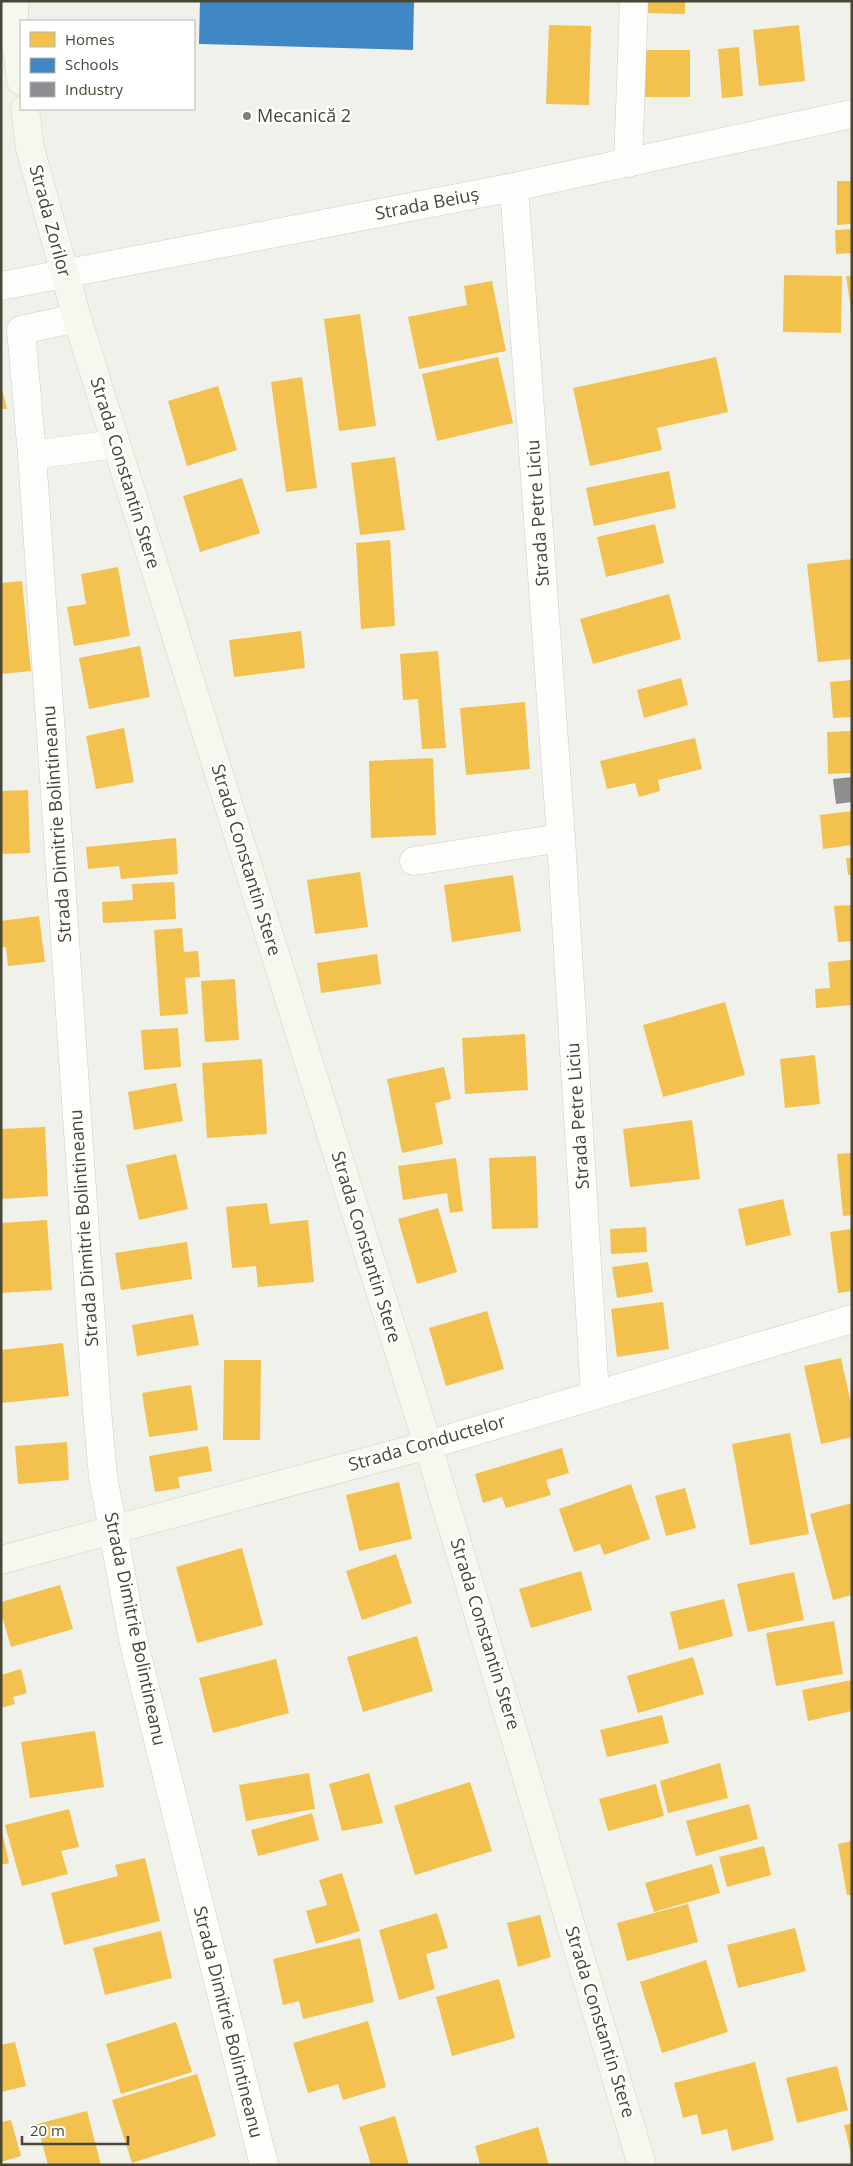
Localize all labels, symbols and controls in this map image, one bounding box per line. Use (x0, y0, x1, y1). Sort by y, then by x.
legend (20, 20, 195, 110)
text: Homes (65, 29, 115, 49)
text: Schools (65, 54, 119, 74)
text: Industry (65, 79, 123, 99)
place label: Mecanică 2 (257, 103, 351, 127)
marker: Mecanică 2 (241, 110, 253, 122)
street label: Strada Zorilor (24, 162, 78, 280)
street label: Strada Beiuș (373, 181, 481, 225)
street label: Strada Constantin Stere (85, 374, 167, 571)
street label: Strada Petre Liciu (520, 439, 554, 587)
street label: Strada Dimitrie Bolintineanu (36, 705, 76, 944)
street label: Strada Constantin Stere (206, 761, 288, 958)
street label: Strada Petre Liciu (560, 1042, 594, 1190)
street label: Strada Dimitrie Bolintineanu (63, 1109, 103, 1348)
street label: Strada Constantin Stere (326, 1148, 408, 1345)
street label: Strada Conductelor (345, 1408, 509, 1476)
street label: Strada Dimitrie Bolintineanu (99, 1510, 172, 1748)
street label: Strada Constantin Stere (445, 1535, 527, 1732)
street label: Strada Dimitrie Bolintineanu (189, 1903, 269, 2140)
street label: Strada Constantin Stere (560, 1923, 642, 2120)
scale bar (22, 2114, 129, 2146)
text: 20 m (30, 2120, 65, 2140)

